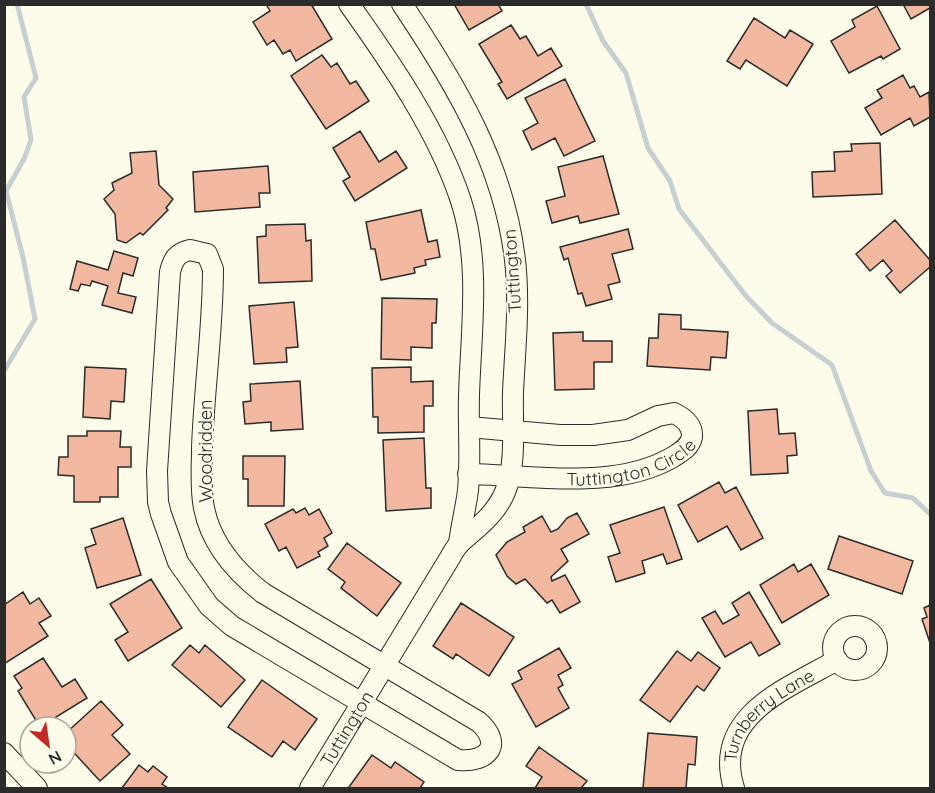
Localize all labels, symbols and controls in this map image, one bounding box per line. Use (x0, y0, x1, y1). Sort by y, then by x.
street label: Tuttington (498, 228, 526, 314)
street label: Woodridden (194, 400, 217, 502)
street label: Tuttington Circle (567, 434, 701, 490)
street label: Turnberry Lane (718, 663, 818, 763)
street label: Tuttington (315, 686, 378, 770)
north arrow (18, 715, 78, 775)
text: N (45, 747, 65, 770)

